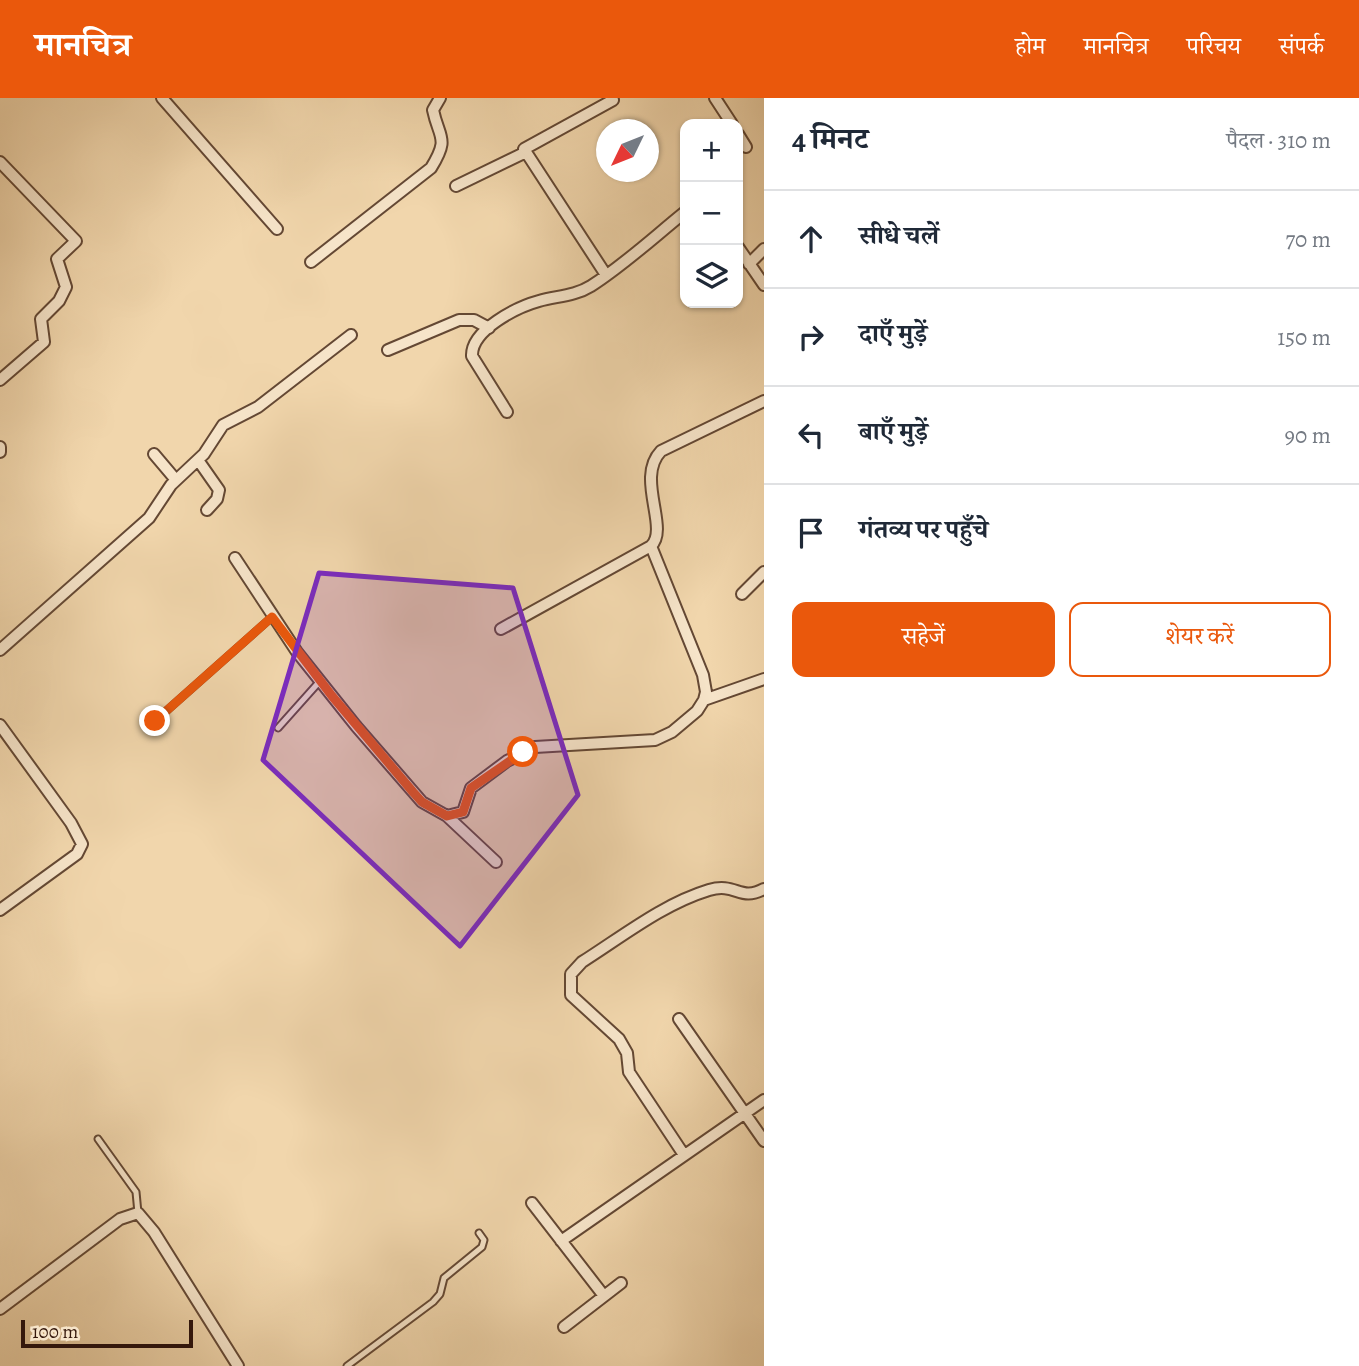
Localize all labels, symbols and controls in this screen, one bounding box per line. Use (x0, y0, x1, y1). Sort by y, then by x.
text: मानचित्र (35, 22, 131, 67)
text: होम (1015, 30, 1045, 62)
text: मानचित्र (1083, 30, 1149, 62)
text: परिचय (1187, 30, 1241, 62)
text: संपर्क (1279, 30, 1324, 62)
north arrow (596, 119, 659, 182)
map controls (680, 119, 743, 308)
button: + (680, 119, 743, 182)
text: 4 मिनट (792, 119, 868, 159)
text: पैदल · 310 m (1226, 125, 1331, 156)
button: − (680, 182, 743, 245)
text: सीधे चलें (859, 218, 939, 253)
icon: ahead (792, 220, 830, 258)
text: 70 m (1285, 224, 1331, 255)
button: layers (680, 245, 743, 308)
text: दाएँ मुड़ें (859, 316, 927, 351)
icon: right (792, 318, 830, 356)
text: 150 m (1277, 322, 1331, 353)
text: बाएँ मुड़ें (859, 414, 928, 449)
icon: left (792, 416, 830, 454)
text: 90 m (1285, 420, 1331, 451)
text: गंतव्य पर पहुँचे (859, 512, 988, 547)
icon: arrive (792, 514, 830, 552)
button: सहेजें (792, 602, 1055, 677)
button: शेयर करें (1069, 602, 1331, 677)
route end (139, 705, 170, 736)
route start (507, 736, 538, 767)
scale bar (21, 1317, 192, 1349)
text: 100 m (32, 1319, 78, 1345)

